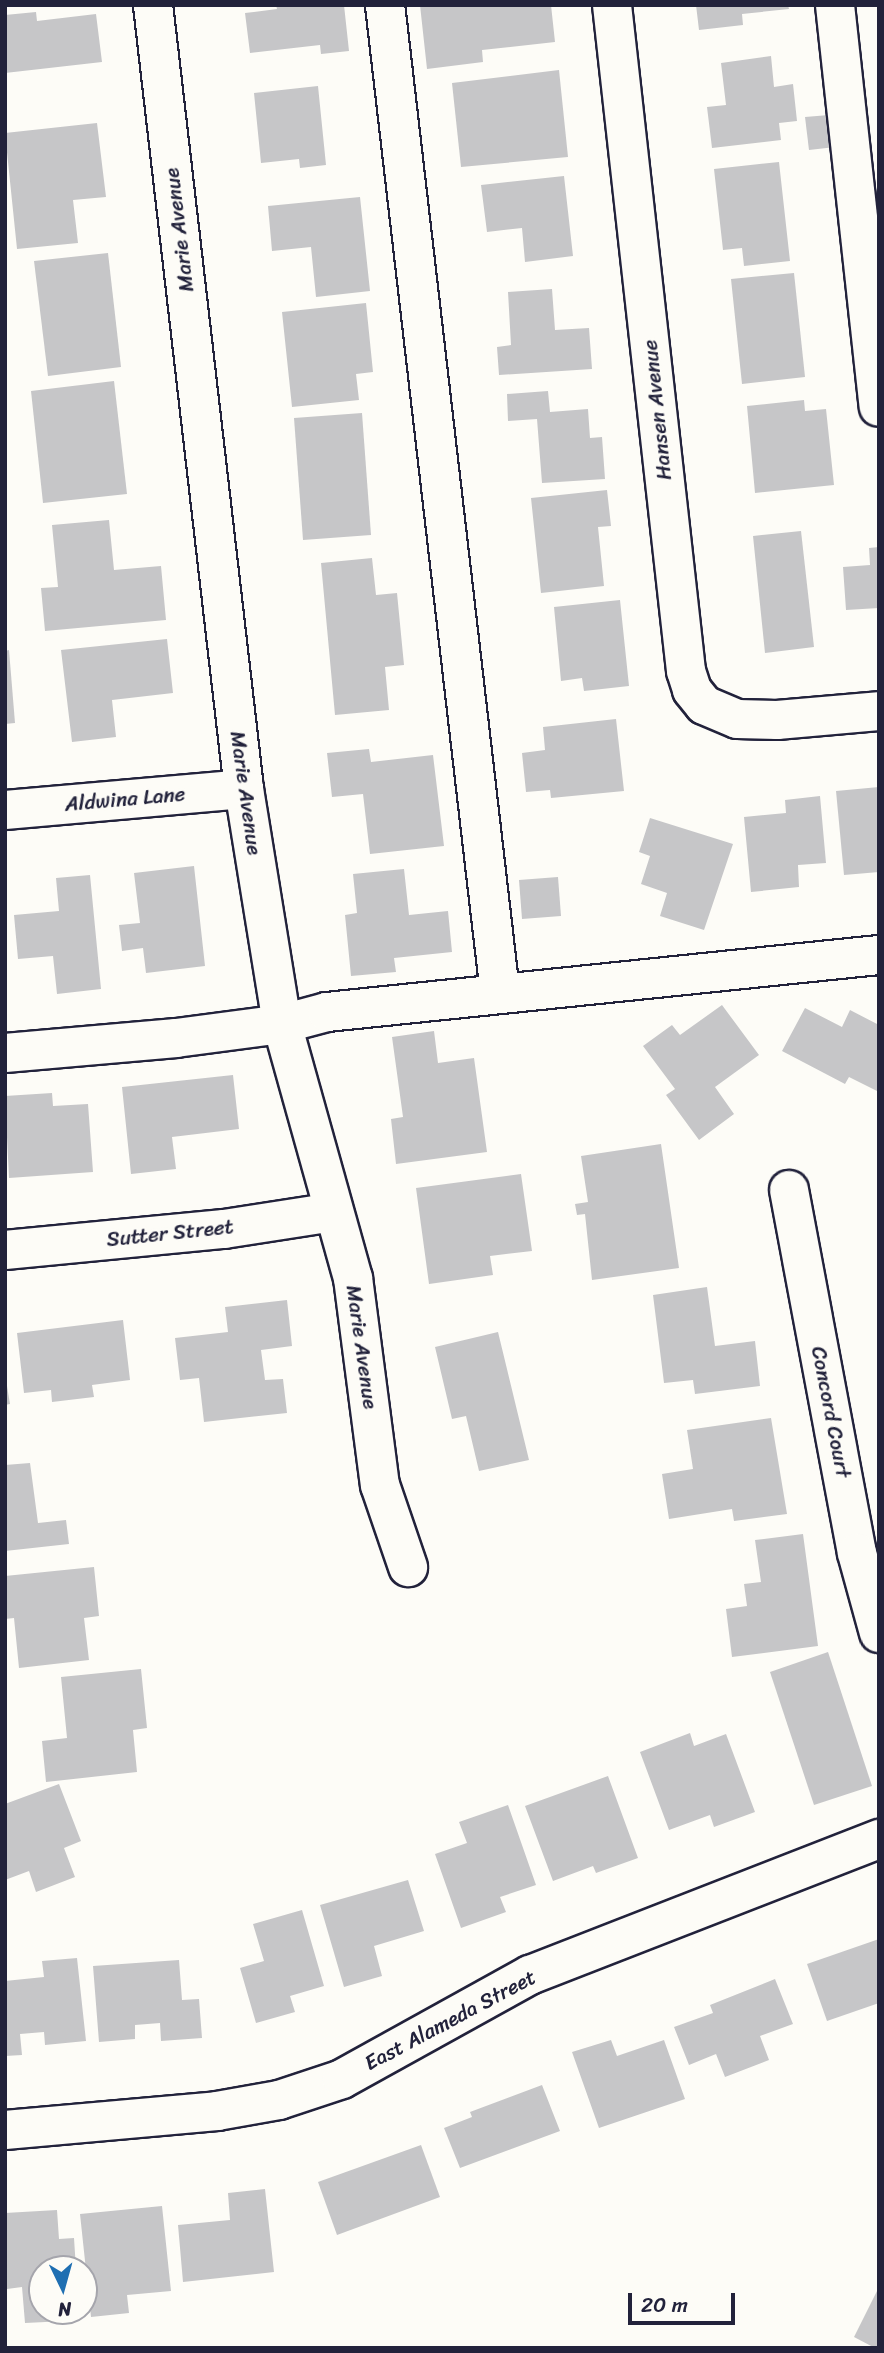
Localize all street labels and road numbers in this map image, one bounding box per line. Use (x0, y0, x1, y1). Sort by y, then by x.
street label: Marie Avenue (159, 167, 199, 293)
street label: Hansen Avenue (637, 339, 677, 481)
street label: Marie Avenue (225, 730, 267, 856)
street label: Aldwina Lane (64, 781, 186, 817)
street label: Sutter Street (105, 1214, 235, 1252)
street label: Marie Avenue (341, 1284, 383, 1410)
street label: Concord Court (806, 1344, 856, 1480)
street label: East Alameda Street (359, 1964, 541, 2076)

